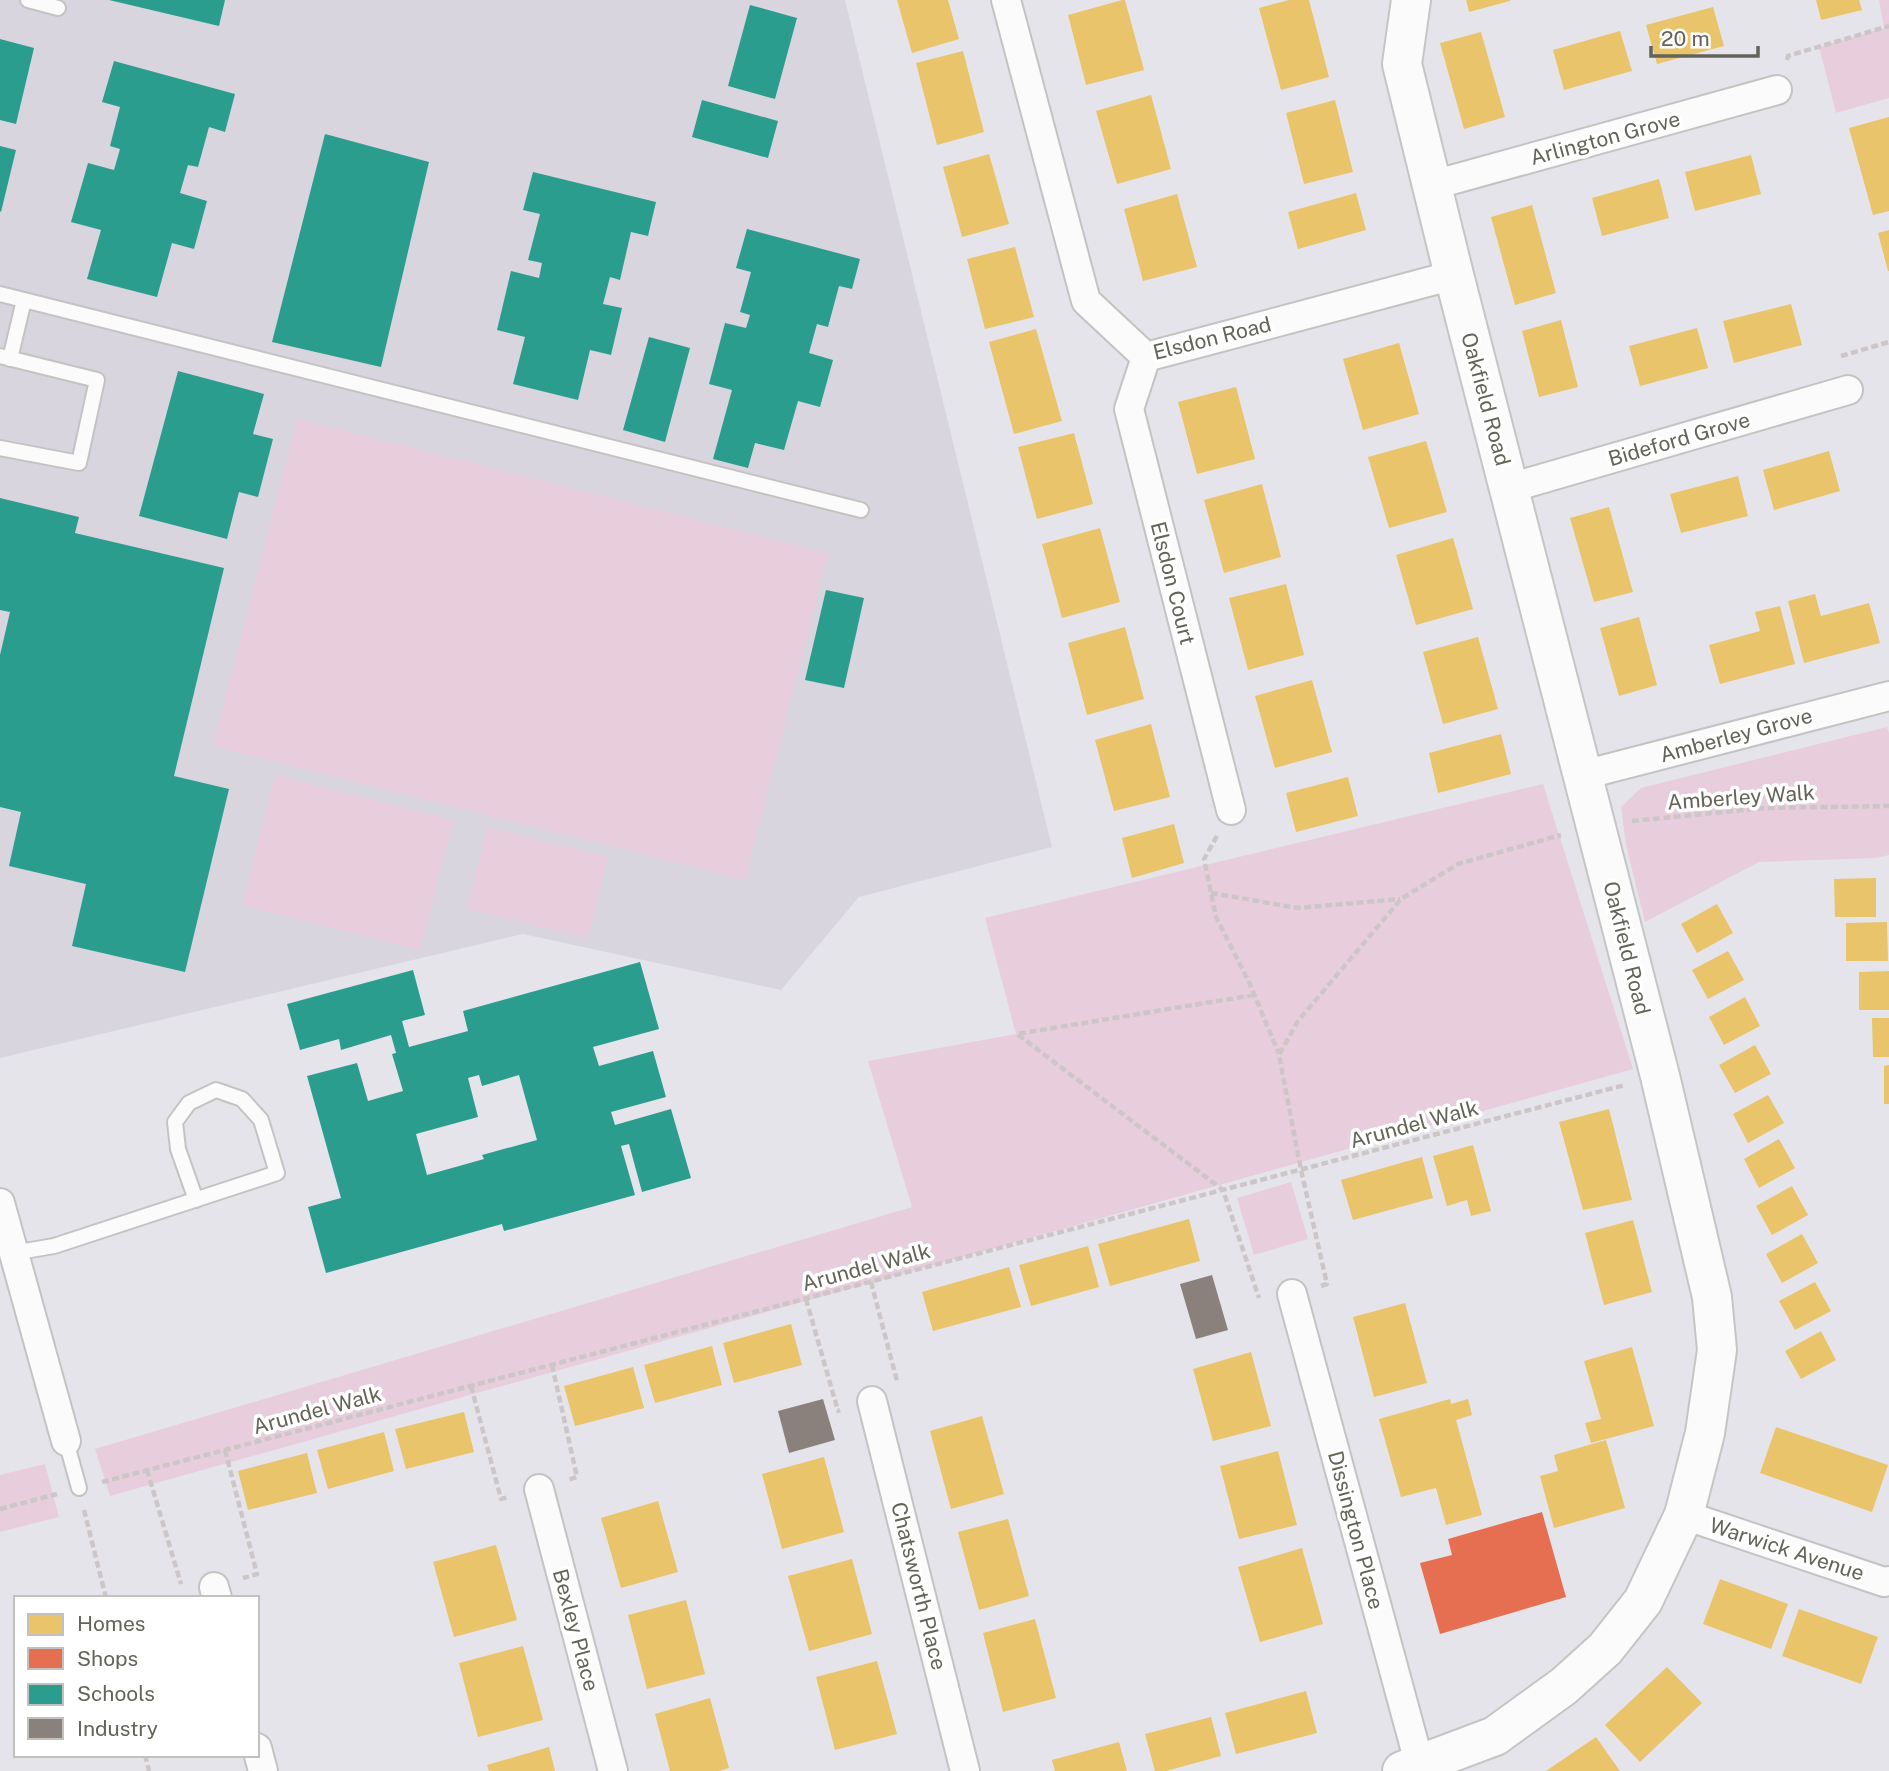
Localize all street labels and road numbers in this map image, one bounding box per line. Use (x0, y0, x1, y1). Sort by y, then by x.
street label: Arlington Grove (1527, 106, 1683, 170)
street label: Elsdon Road (1150, 311, 1274, 365)
street label: Oakfield Road (1456, 330, 1516, 468)
street label: Bideford Grove (1605, 407, 1753, 471)
street label: Elsdon Court (1146, 519, 1200, 647)
street label: Amberley Grove (1657, 703, 1815, 767)
street label: Amberley Walk (1666, 779, 1816, 815)
street label: Oakfield Road (1598, 879, 1656, 1017)
street label: Arundel Walk (1347, 1095, 1481, 1153)
street label: Arundel Walk (799, 1238, 933, 1296)
street label: Arundel Walk (250, 1381, 384, 1439)
street label: Dissington Place (1323, 1448, 1389, 1612)
street label: Chatsworth Place (886, 1499, 952, 1673)
street label: Warwick Avenue (1707, 1512, 1867, 1586)
street label: Bexley Place (548, 1566, 604, 1694)

